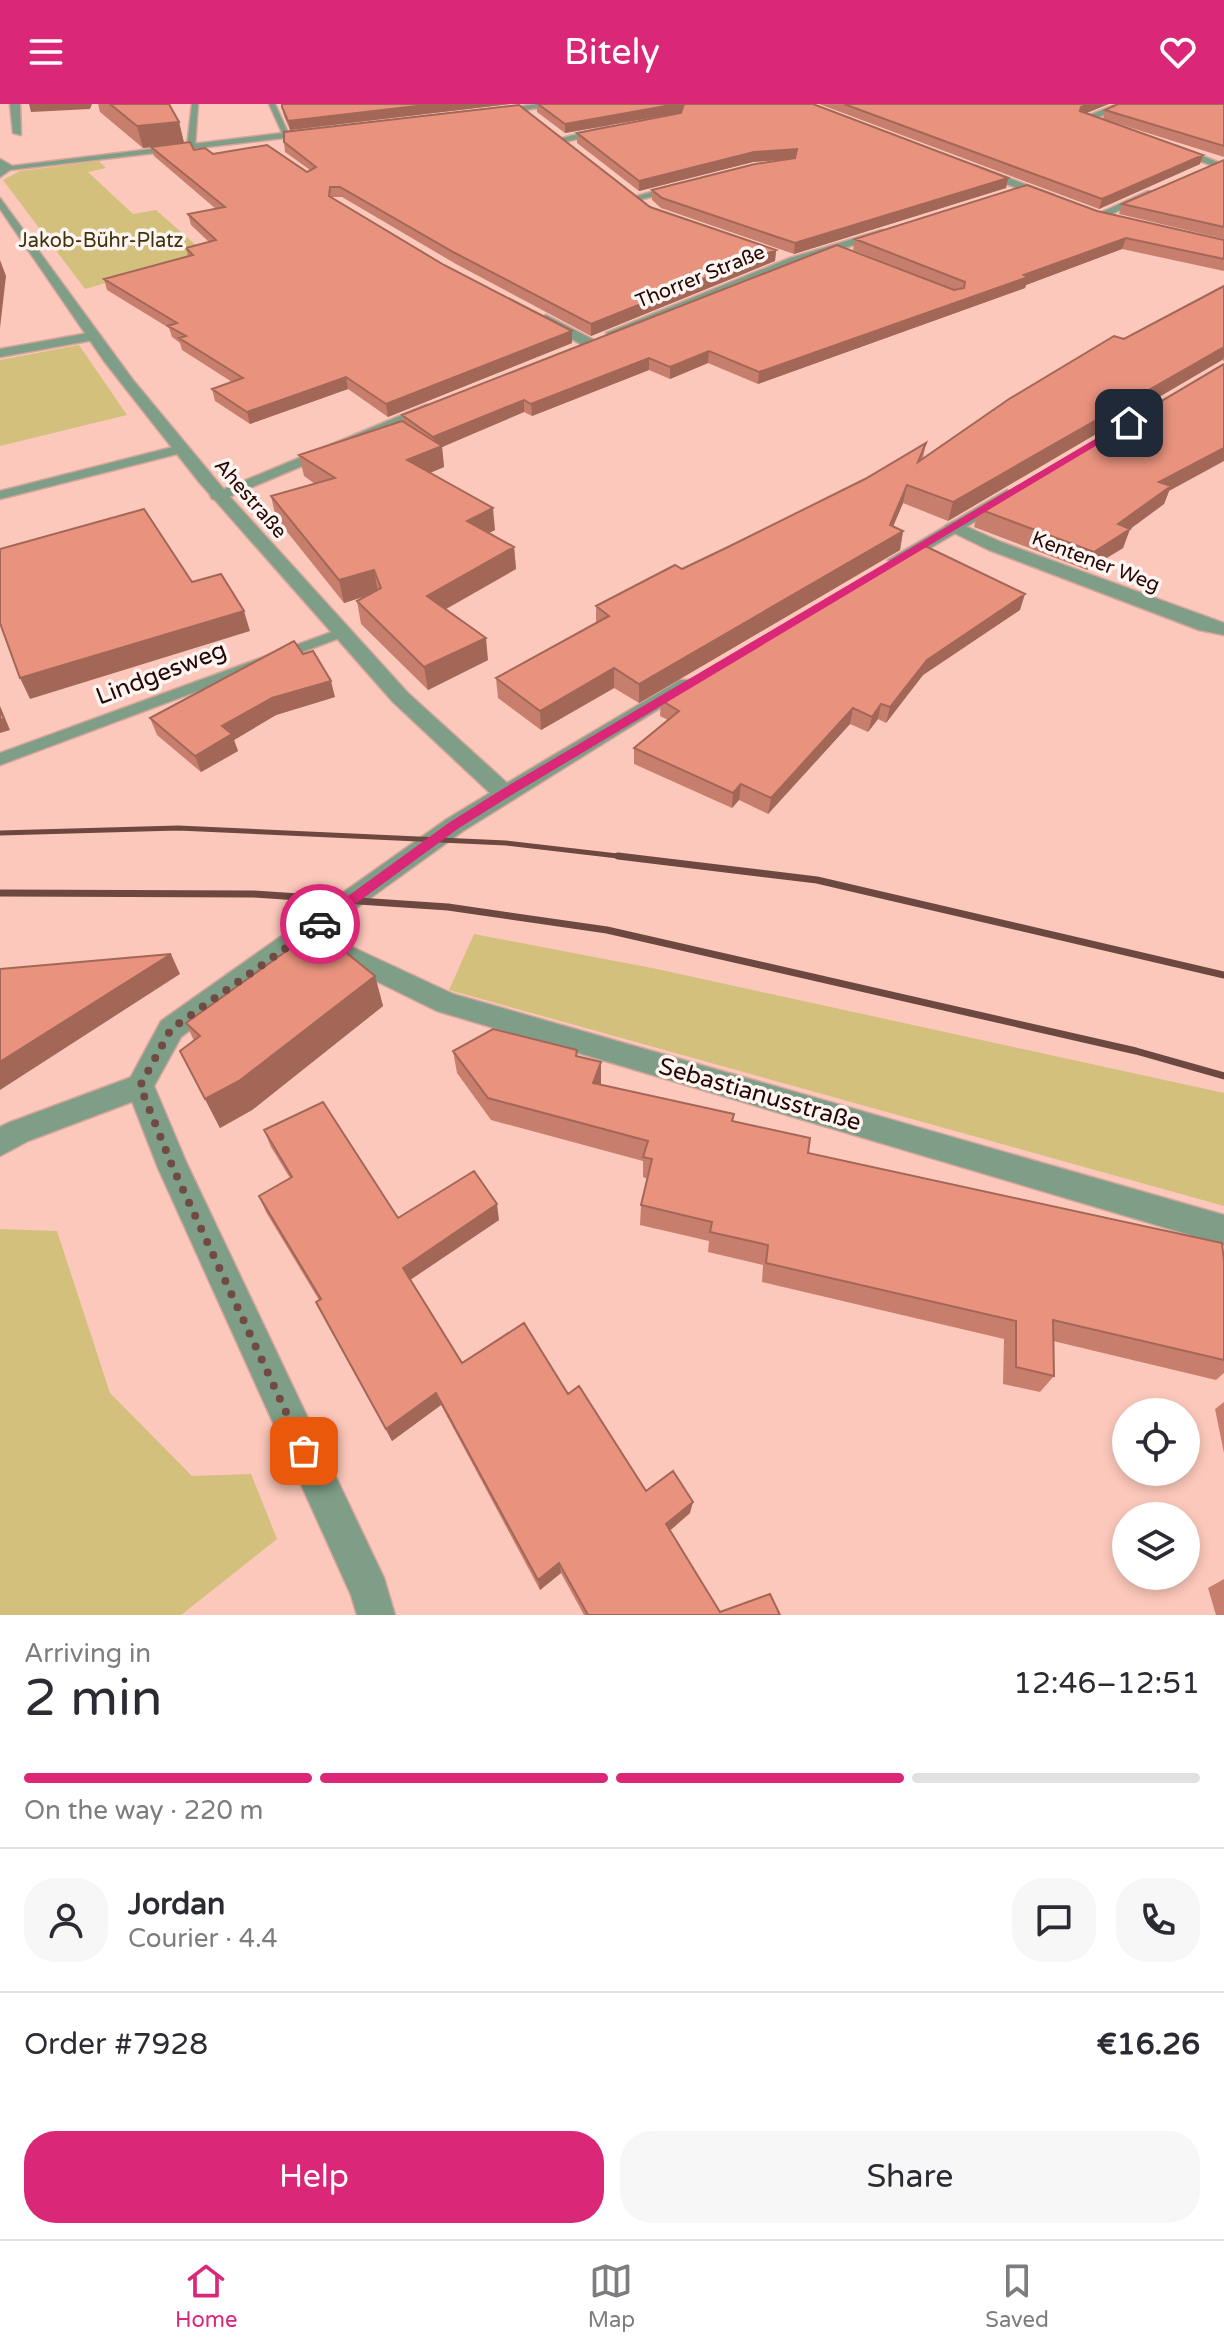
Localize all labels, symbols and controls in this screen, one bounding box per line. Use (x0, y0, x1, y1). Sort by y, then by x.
icon: menu (24, 30, 68, 74)
icon: heart (1156, 30, 1200, 74)
text: Bitely (564, 31, 660, 74)
park label: Jakob-Bühr-Platz (18, 229, 184, 253)
street label: Thorrer Straße (632, 240, 769, 314)
pin (1095, 389, 1163, 457)
icon: home (1107, 401, 1151, 445)
street label: Ahestraße (209, 454, 291, 543)
street label: Kentener Weg (1028, 527, 1163, 597)
street label: Lindgesweg (92, 635, 230, 712)
courier (280, 884, 360, 964)
icon: car (298, 902, 342, 946)
street label: Sebastianusstraße (655, 1052, 864, 1137)
map controls (1112, 1398, 1200, 1590)
button: locate (1112, 1398, 1200, 1486)
pin (270, 1417, 338, 1485)
icon: bag (282, 1429, 326, 1473)
button: layers (1112, 1502, 1200, 1590)
text: Arriving in (24, 1638, 151, 1669)
text: 12:46–12:51 (1013, 1665, 1200, 1702)
text: 2 min (24, 1667, 163, 1730)
text: On the way · 220 m (24, 1795, 263, 1826)
button: person (24, 1878, 108, 1962)
button: chat (1012, 1878, 1096, 1962)
button: phone (1116, 1878, 1200, 1962)
text: Jordan (128, 1886, 225, 1923)
text: Courier · 4.4 (128, 1923, 278, 1954)
text: Order #7928 (24, 2026, 208, 2063)
text: €16.26 (1096, 2026, 1200, 2063)
button: Help (24, 2131, 604, 2223)
button: Share (620, 2131, 1200, 2223)
tab: Home (175, 2259, 237, 2333)
tab: Map (588, 2259, 635, 2333)
tab: Saved (985, 2259, 1049, 2333)

